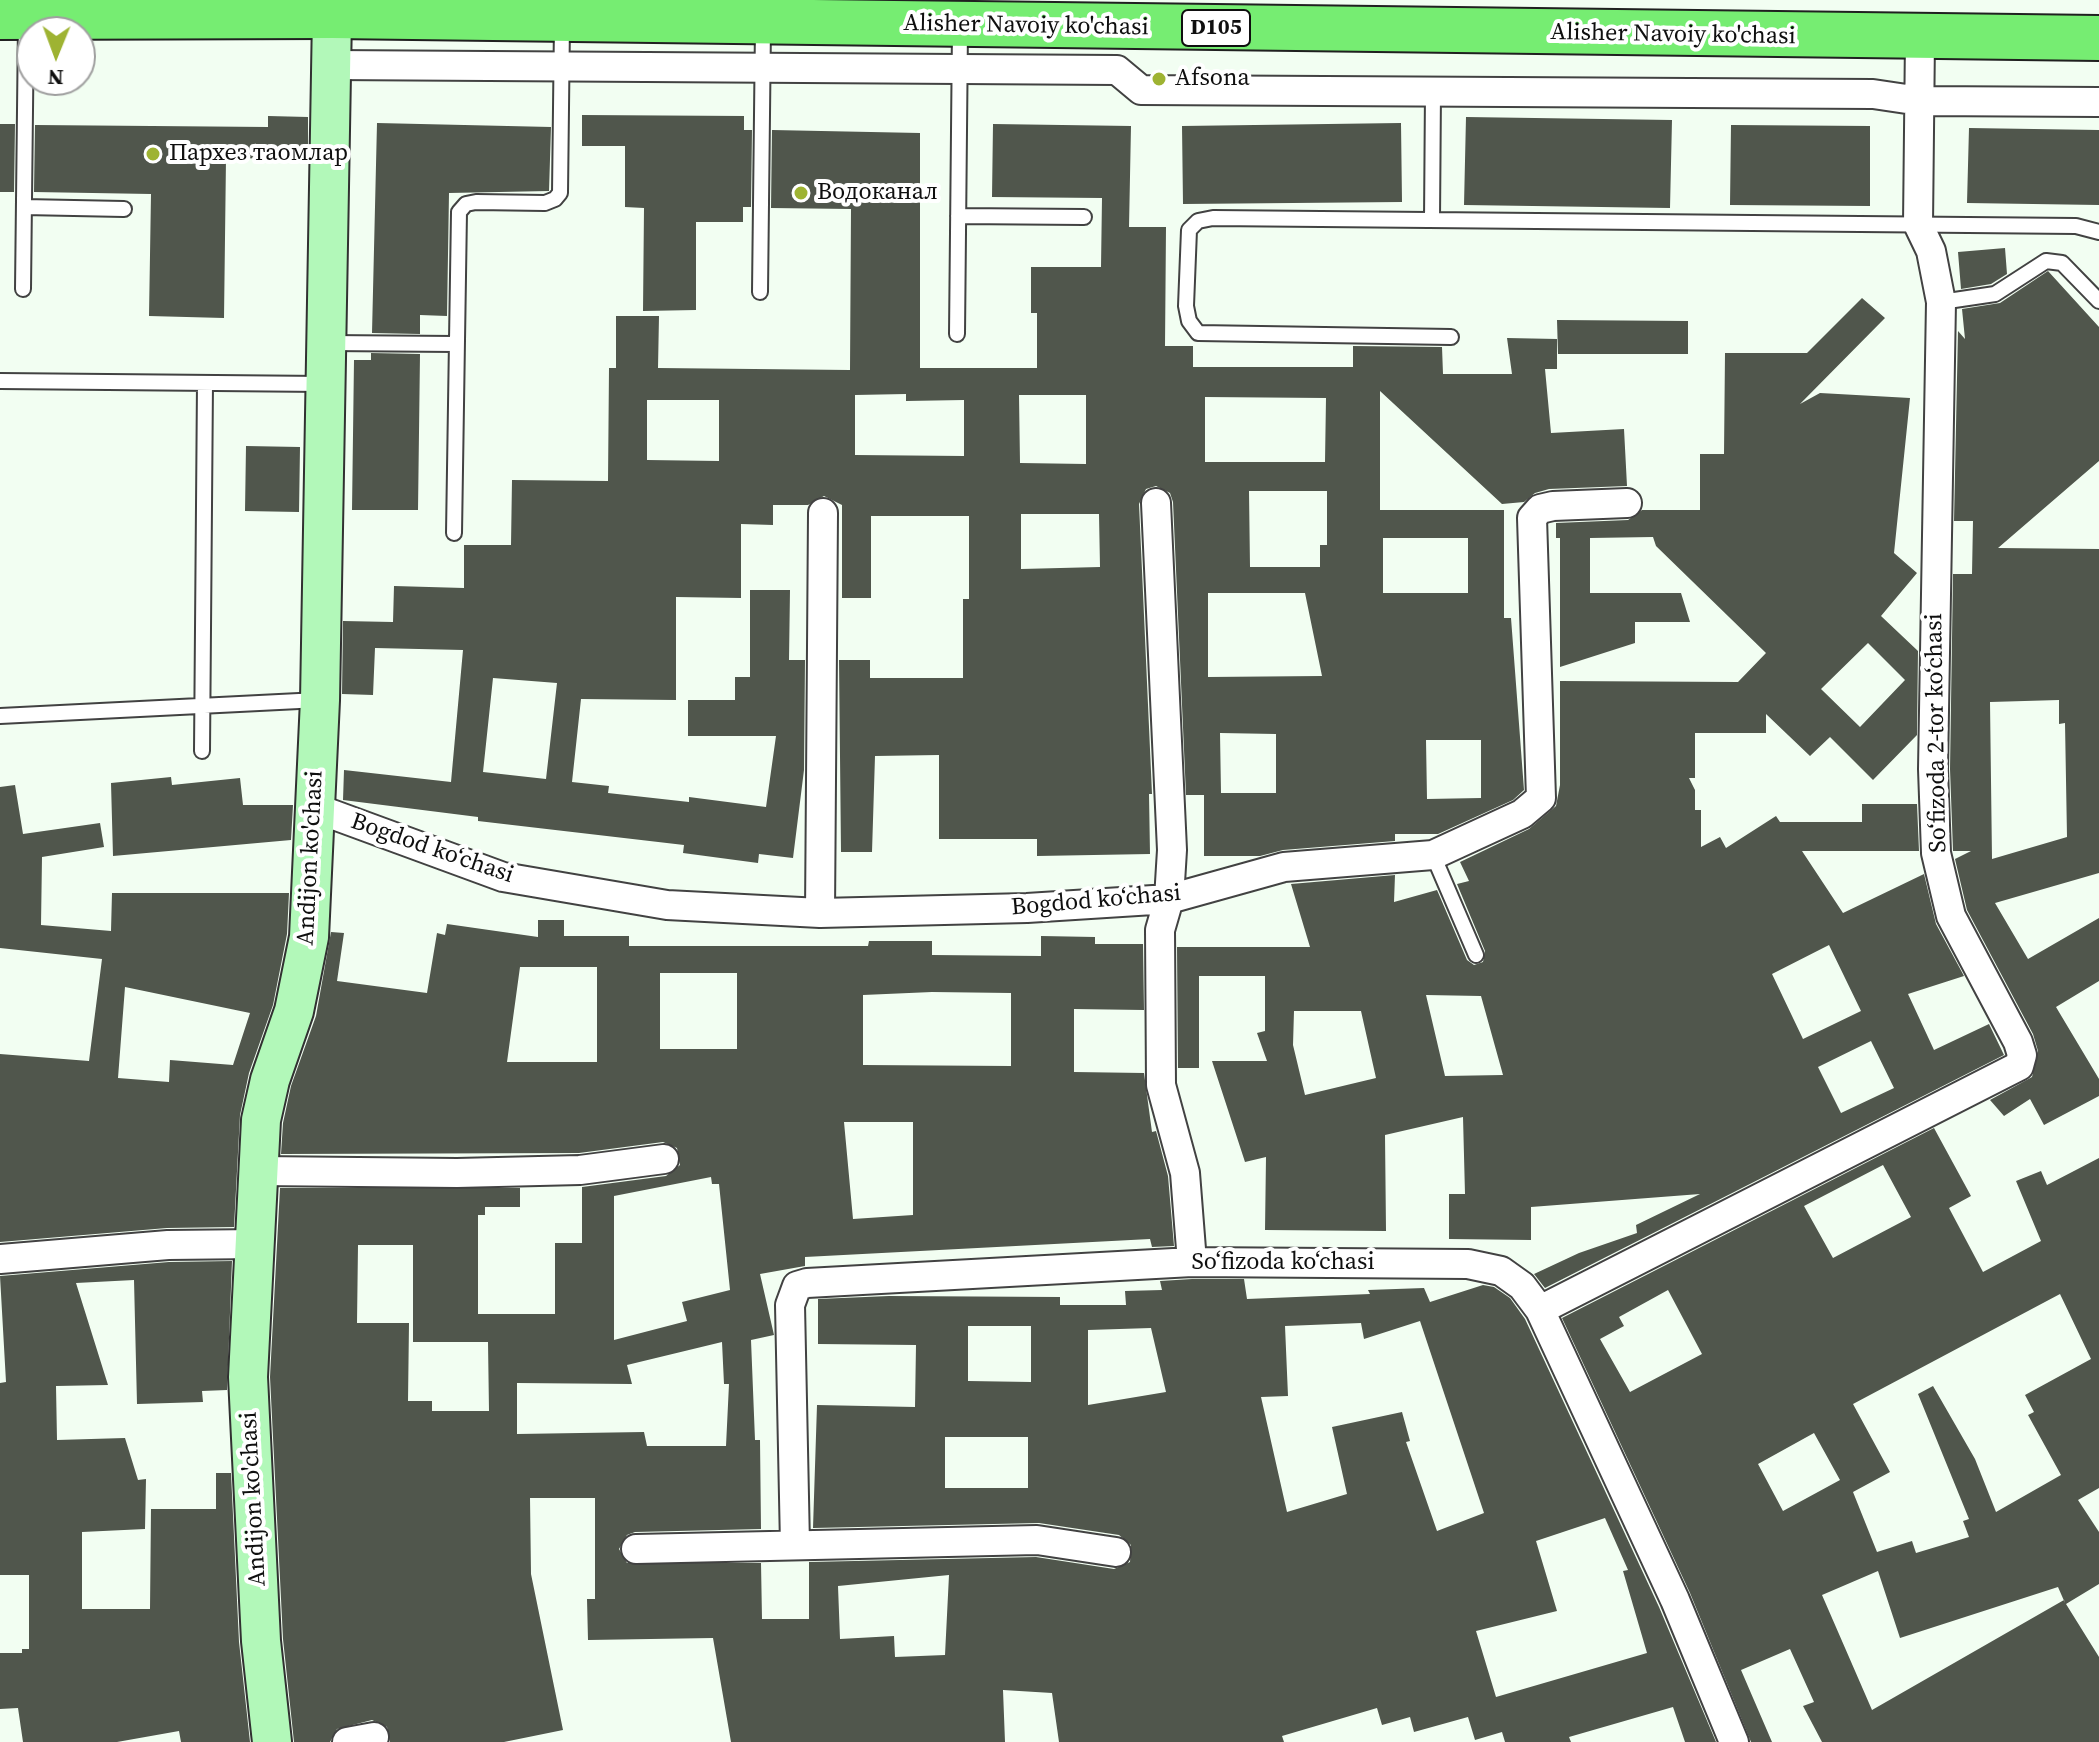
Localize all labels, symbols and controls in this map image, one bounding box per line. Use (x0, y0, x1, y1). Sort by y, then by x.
street label: Alisher Navoiy ko'chasi (903, 9, 1149, 43)
road number: D105 (1182, 10, 1250, 46)
north arrow (16, 16, 96, 96)
street label: Alisher Navoiy ko'chasi (1550, 18, 1796, 52)
text: N (47, 63, 64, 93)
place label: Afsona (1175, 65, 1250, 93)
marker: Afsona (1150, 70, 1168, 88)
place label: Пархез таомлар (169, 140, 348, 168)
marker: Пархез таомлар (144, 145, 162, 163)
place label: Водоканал (817, 179, 938, 207)
marker: Водоканал (792, 184, 810, 202)
street label: Soʻfizoda 2-tor koʻchasi (1921, 613, 1953, 853)
street label: Andijon ko'chasi (292, 770, 330, 946)
street label: Bogdod koʻchasi (347, 808, 517, 890)
street label: Bogdod koʻchasi (1010, 879, 1182, 923)
street label: Soʻfizoda koʻchasi (1191, 1249, 1375, 1277)
street label: Andijon ko'chasi (235, 1411, 273, 1587)

